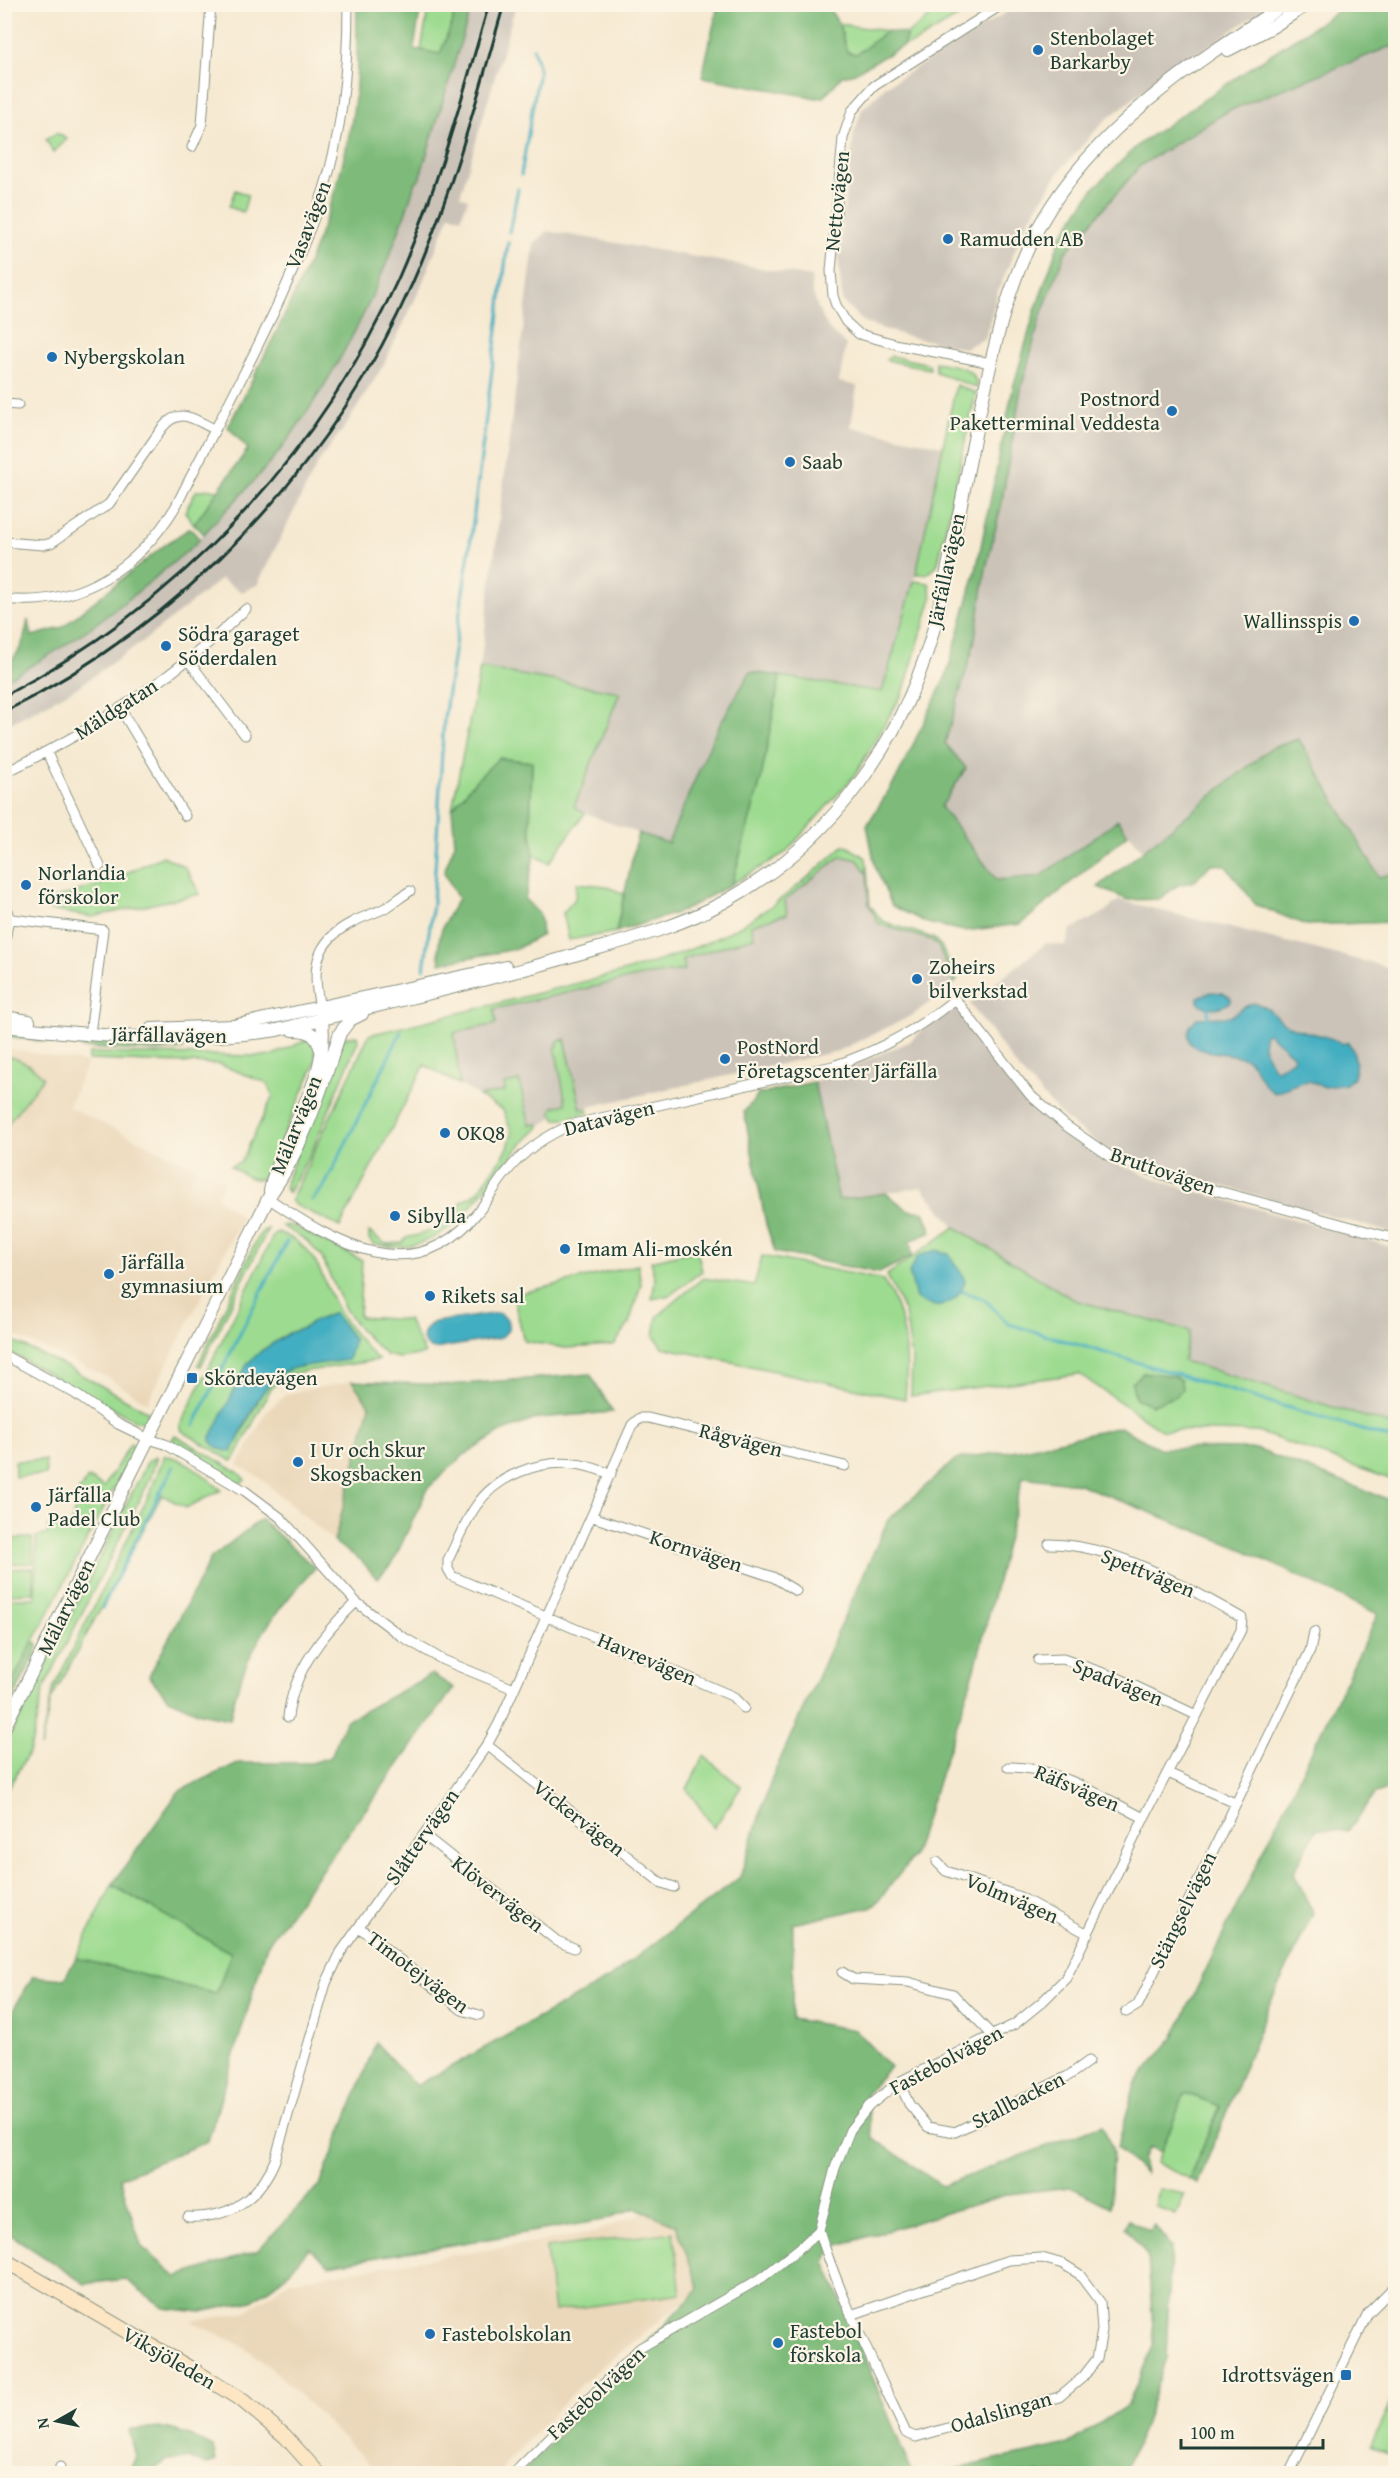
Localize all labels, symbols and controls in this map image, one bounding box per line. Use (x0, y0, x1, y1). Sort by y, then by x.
place label: Stenbolaget Barkarby (1050, 22, 1155, 77)
marker: Stenbolaget Barkarby (1031, 43, 1045, 57)
street label: Nettovägen (816, 149, 857, 253)
street label: Vasavägen (276, 176, 339, 274)
place label: Ramudden AB (960, 223, 1084, 254)
marker: Ramudden AB (941, 232, 955, 246)
place label: Nybergskolan (64, 341, 185, 372)
marker: Nybergskolan (45, 350, 59, 364)
place label: Postnord Paketterminal Veddesta (950, 383, 1161, 438)
marker: Postnord Paketterminal Veddesta (1165, 404, 1179, 418)
place label: Saab (802, 446, 843, 477)
marker: Saab (783, 455, 797, 469)
street label: Järfällavägen (918, 510, 973, 633)
place label: Wallinsspis (1243, 605, 1342, 636)
marker: Wallinsspis (1347, 614, 1361, 628)
place label: Södra garaget Söderdalen (178, 618, 300, 673)
marker: Södra garaget Söderdalen (159, 639, 173, 653)
street label: Mäldgatan (68, 670, 164, 747)
place label: Norlandia förskolor (38, 857, 126, 912)
marker: Norlandia förskolor (19, 878, 33, 892)
place label: Zoheirs bilverkstad (929, 951, 1028, 1006)
marker: Zoheirs bilverkstad (910, 972, 924, 986)
street label: Järfällavägen (108, 1018, 227, 1051)
place label: PostNord Företagscenter Järfälla (737, 1031, 937, 1086)
marker: PostNord Företagscenter Järfälla (718, 1052, 732, 1066)
street label: Mälarvägen (262, 1071, 329, 1179)
street label: Datavägen (560, 1091, 658, 1144)
place label: OKQ8 (457, 1117, 505, 1148)
marker: OKQ8 (438, 1126, 452, 1140)
street label: Bruttovägen (1106, 1138, 1220, 1203)
place label: Sibylla (407, 1200, 466, 1231)
marker: Sibylla (388, 1209, 402, 1223)
place label: Imam Ali-moskén (577, 1233, 733, 1264)
marker: Imam Ali-moskén (558, 1242, 572, 1256)
place label: Järfälla gymnasium (118, 1246, 224, 1301)
marker: Järfälla gymnasium (102, 1267, 116, 1281)
place label: Rikets sal (442, 1280, 525, 1311)
marker: Rikets sal (423, 1289, 437, 1303)
place label: Skördevägen (204, 1362, 318, 1393)
marker: Skördevägen (185, 1371, 199, 1385)
street label: Rågvägen (696, 1414, 786, 1465)
place label: I Ur och Skur Skogsbacken (310, 1434, 426, 1489)
marker: I Ur och Skur Skogsbacken (291, 1455, 305, 1469)
place label: Järfälla Padel Club (45, 1479, 140, 1534)
marker: Järfälla Padel Club (29, 1500, 43, 1514)
street label: Kornvägen (646, 1521, 747, 1580)
street label: Spettvägen (1097, 1540, 1200, 1605)
street label: Mälarvägen (29, 1553, 102, 1660)
street label: Havrevägen (593, 1624, 702, 1693)
street label: Spadvägen (1068, 1649, 1168, 1714)
street label: Räfsvägen (1030, 1756, 1125, 1819)
street label: Vickervägen (526, 1772, 632, 1864)
street label: Slåttervägen (377, 1782, 466, 1891)
street label: Stängselvägen (1141, 1846, 1224, 1973)
street label: Klövervägen (445, 1848, 551, 1940)
street label: Volmvägen (961, 1864, 1064, 1931)
street label: Timotejvägen (361, 1923, 476, 2020)
street label: Fastebolvägen (883, 2016, 1008, 2103)
street label: Stallbacken (966, 2063, 1070, 2136)
place label: Fastebol förskola (790, 2315, 863, 2370)
street label: Viksjöleden (117, 2318, 222, 2397)
place label: Fastebolskolan (442, 2318, 572, 2349)
marker: Fastebolskolan (423, 2327, 437, 2341)
marker: Fastebol förskola (771, 2336, 785, 2350)
street label: Fastebolvägen (539, 2339, 652, 2447)
place label: Idrottsvägen (1222, 2359, 1334, 2390)
marker: Idrottsvägen (1339, 2368, 1353, 2382)
street label: Odalslingan (947, 2382, 1055, 2441)
north arrow (27, 2391, 87, 2451)
scale bar (1181, 2412, 1324, 2450)
text: N (29, 2416, 55, 2431)
text: 100 m (1190, 2419, 1235, 2446)

